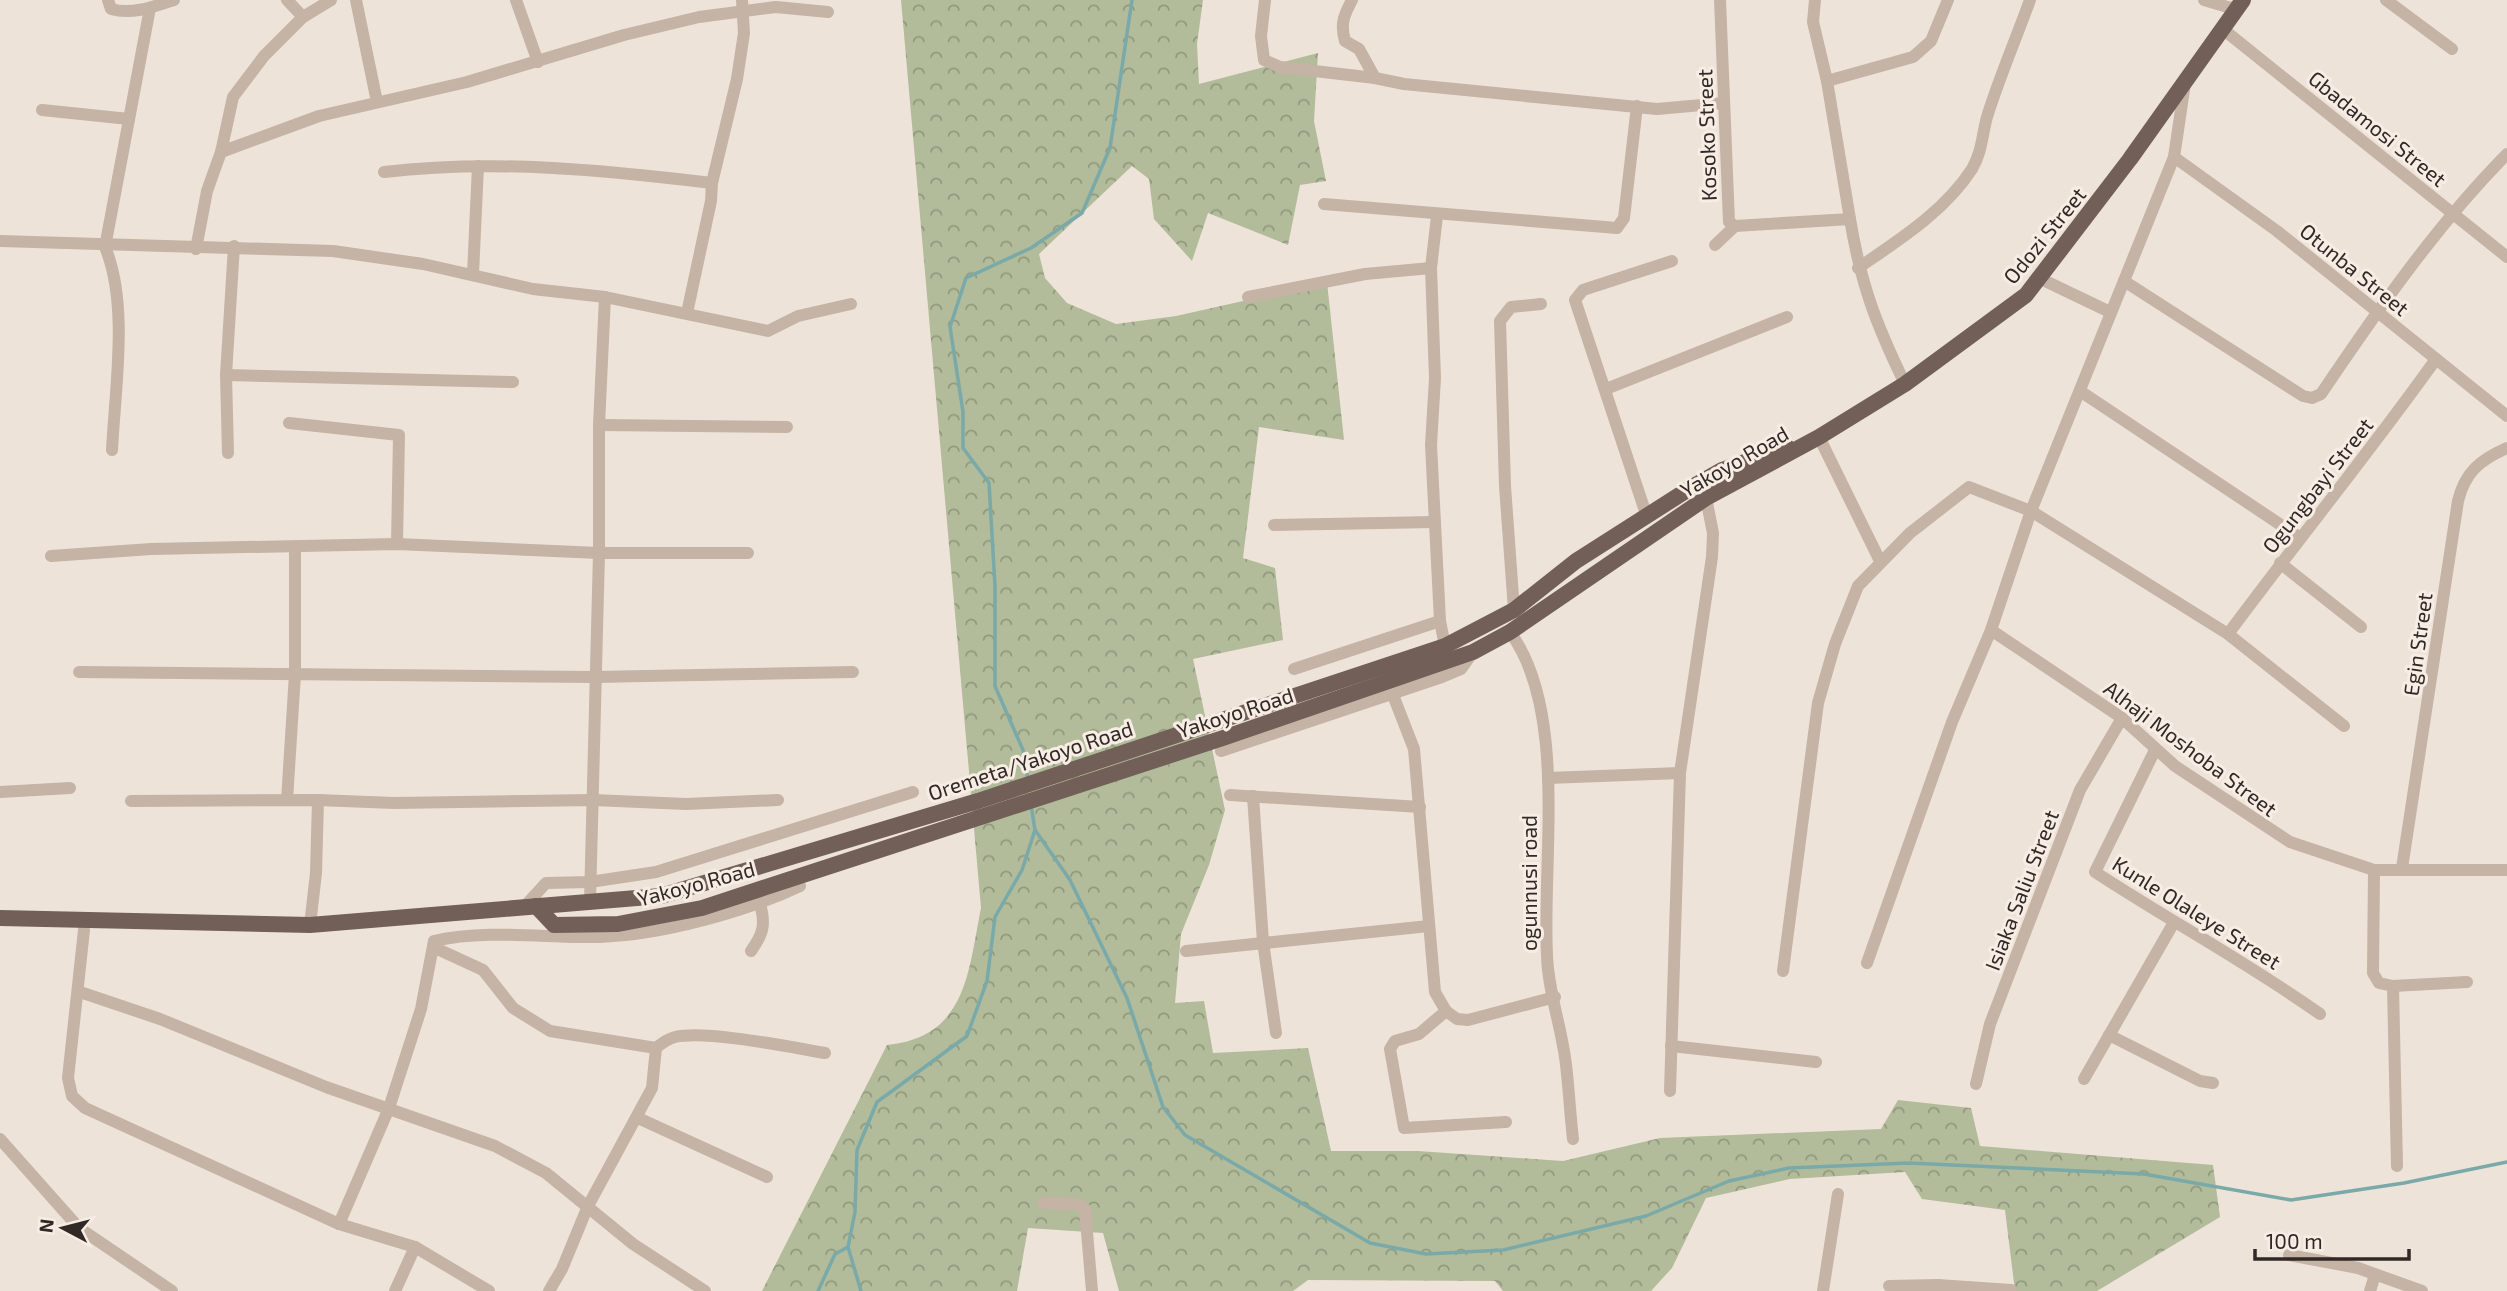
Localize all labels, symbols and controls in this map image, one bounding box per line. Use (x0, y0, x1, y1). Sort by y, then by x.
street label: Gbadamosi Street (2304, 65, 2452, 191)
street label: Kosoko Street (1691, 69, 1721, 201)
street label: Odozi Street (1997, 182, 2091, 288)
street label: Otunba Street (2296, 218, 2414, 320)
street label: Ogungbayi Street (2257, 412, 2377, 558)
street label: Yakoyo Road (1676, 420, 1792, 502)
street label: Egin Street (2397, 591, 2437, 697)
street label: Alhaji Moshoba Street (2099, 675, 2282, 822)
street label: Yakoyo Road (1174, 682, 1296, 742)
street label: Oremeta/Yakoyo Road (924, 715, 1136, 805)
street label: Isiaka Saliu Street (1979, 806, 2063, 974)
street label: ogunnusi road (1516, 815, 1541, 951)
street label: Kunle Olaleye Street (2108, 850, 2286, 974)
street label: Yakoyo Road (635, 855, 757, 911)
north arrow (28, 1193, 98, 1263)
text: N (33, 1218, 58, 1234)
scale bar (2255, 1218, 2409, 1262)
text: 100 m (2266, 1228, 2323, 1253)

